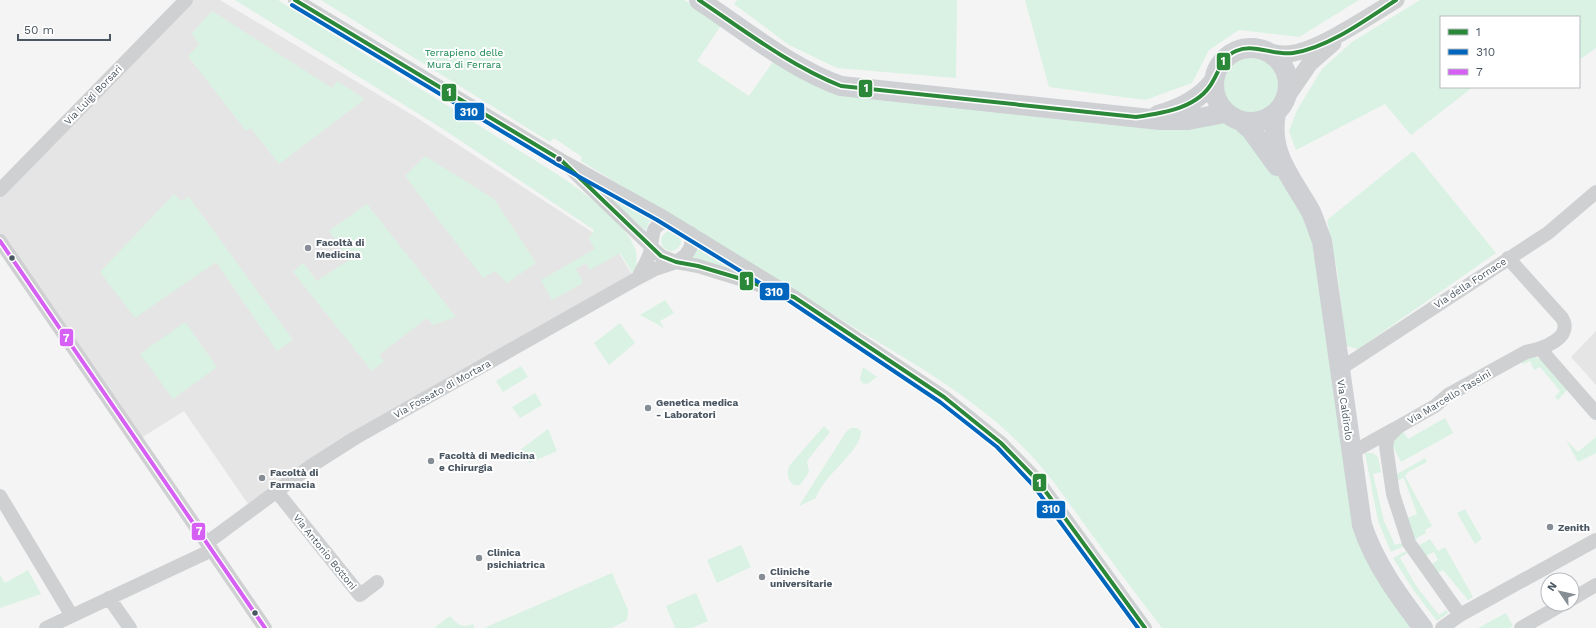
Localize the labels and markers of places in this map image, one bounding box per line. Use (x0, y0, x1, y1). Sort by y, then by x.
unlabelled marker (554, 154, 564, 164)
place label: Facoltà di Medicina (316, 237, 364, 260)
marker: Facoltà di Medicina (303, 243, 313, 253)
unlabelled marker (7, 253, 17, 263)
place label: Genetica medica - Laboratori (656, 397, 739, 420)
marker: Genetica medica - Laboratori (643, 403, 653, 413)
place label: Facoltà di Medicina e Chirurgia (439, 450, 535, 473)
marker: Facoltà di Medicina e Chirurgia (426, 456, 436, 466)
place label: Facoltà di Farmacia (270, 467, 318, 490)
marker: Facoltà di Farmacia (257, 473, 267, 483)
marker: Zenith (1545, 522, 1555, 532)
place label: Zenith (1558, 522, 1590, 533)
place label: Clinica psichiatrica (487, 547, 545, 570)
marker: Clinica psichiatrica (474, 553, 484, 563)
place label: Cliniche universitarie (770, 566, 833, 589)
marker: Cliniche universitarie (757, 572, 767, 582)
unlabelled marker (250, 608, 260, 618)

